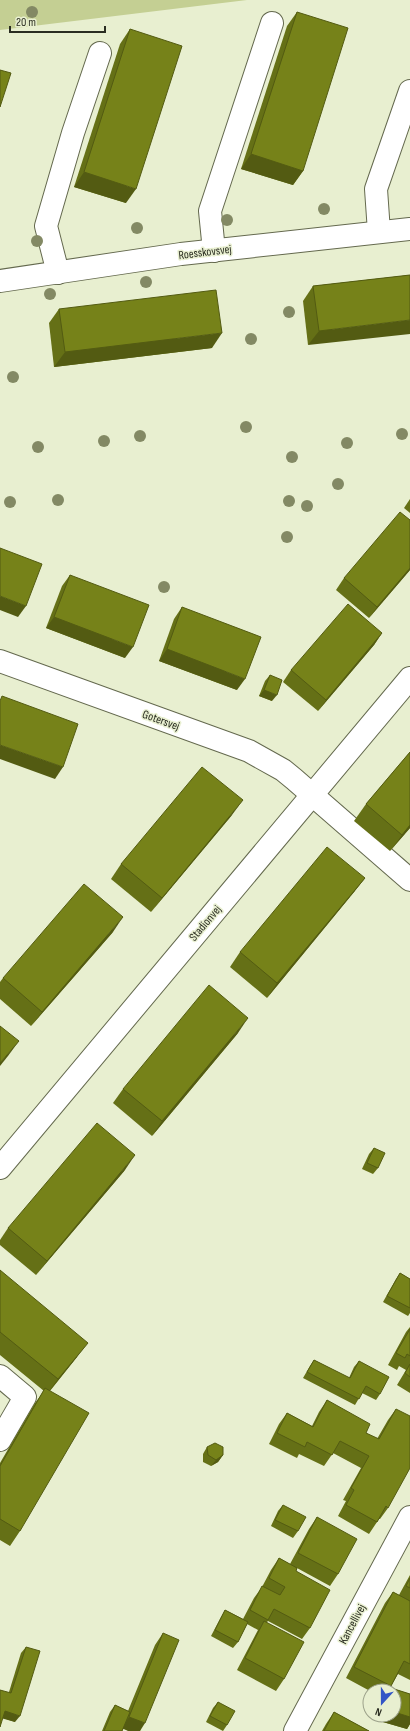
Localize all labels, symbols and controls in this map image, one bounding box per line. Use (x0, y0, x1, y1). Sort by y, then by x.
scale bar (10, 8, 105, 34)
text: 20 m (16, 15, 36, 30)
street label: Roesskovsvej (178, 242, 232, 263)
street label: Gotersvej (140, 707, 181, 734)
street label: Stadionvej (186, 902, 225, 944)
street label: Kancellivej (336, 1602, 369, 1647)
north arrow (362, 1683, 402, 1723)
text: N (373, 1705, 384, 1719)

